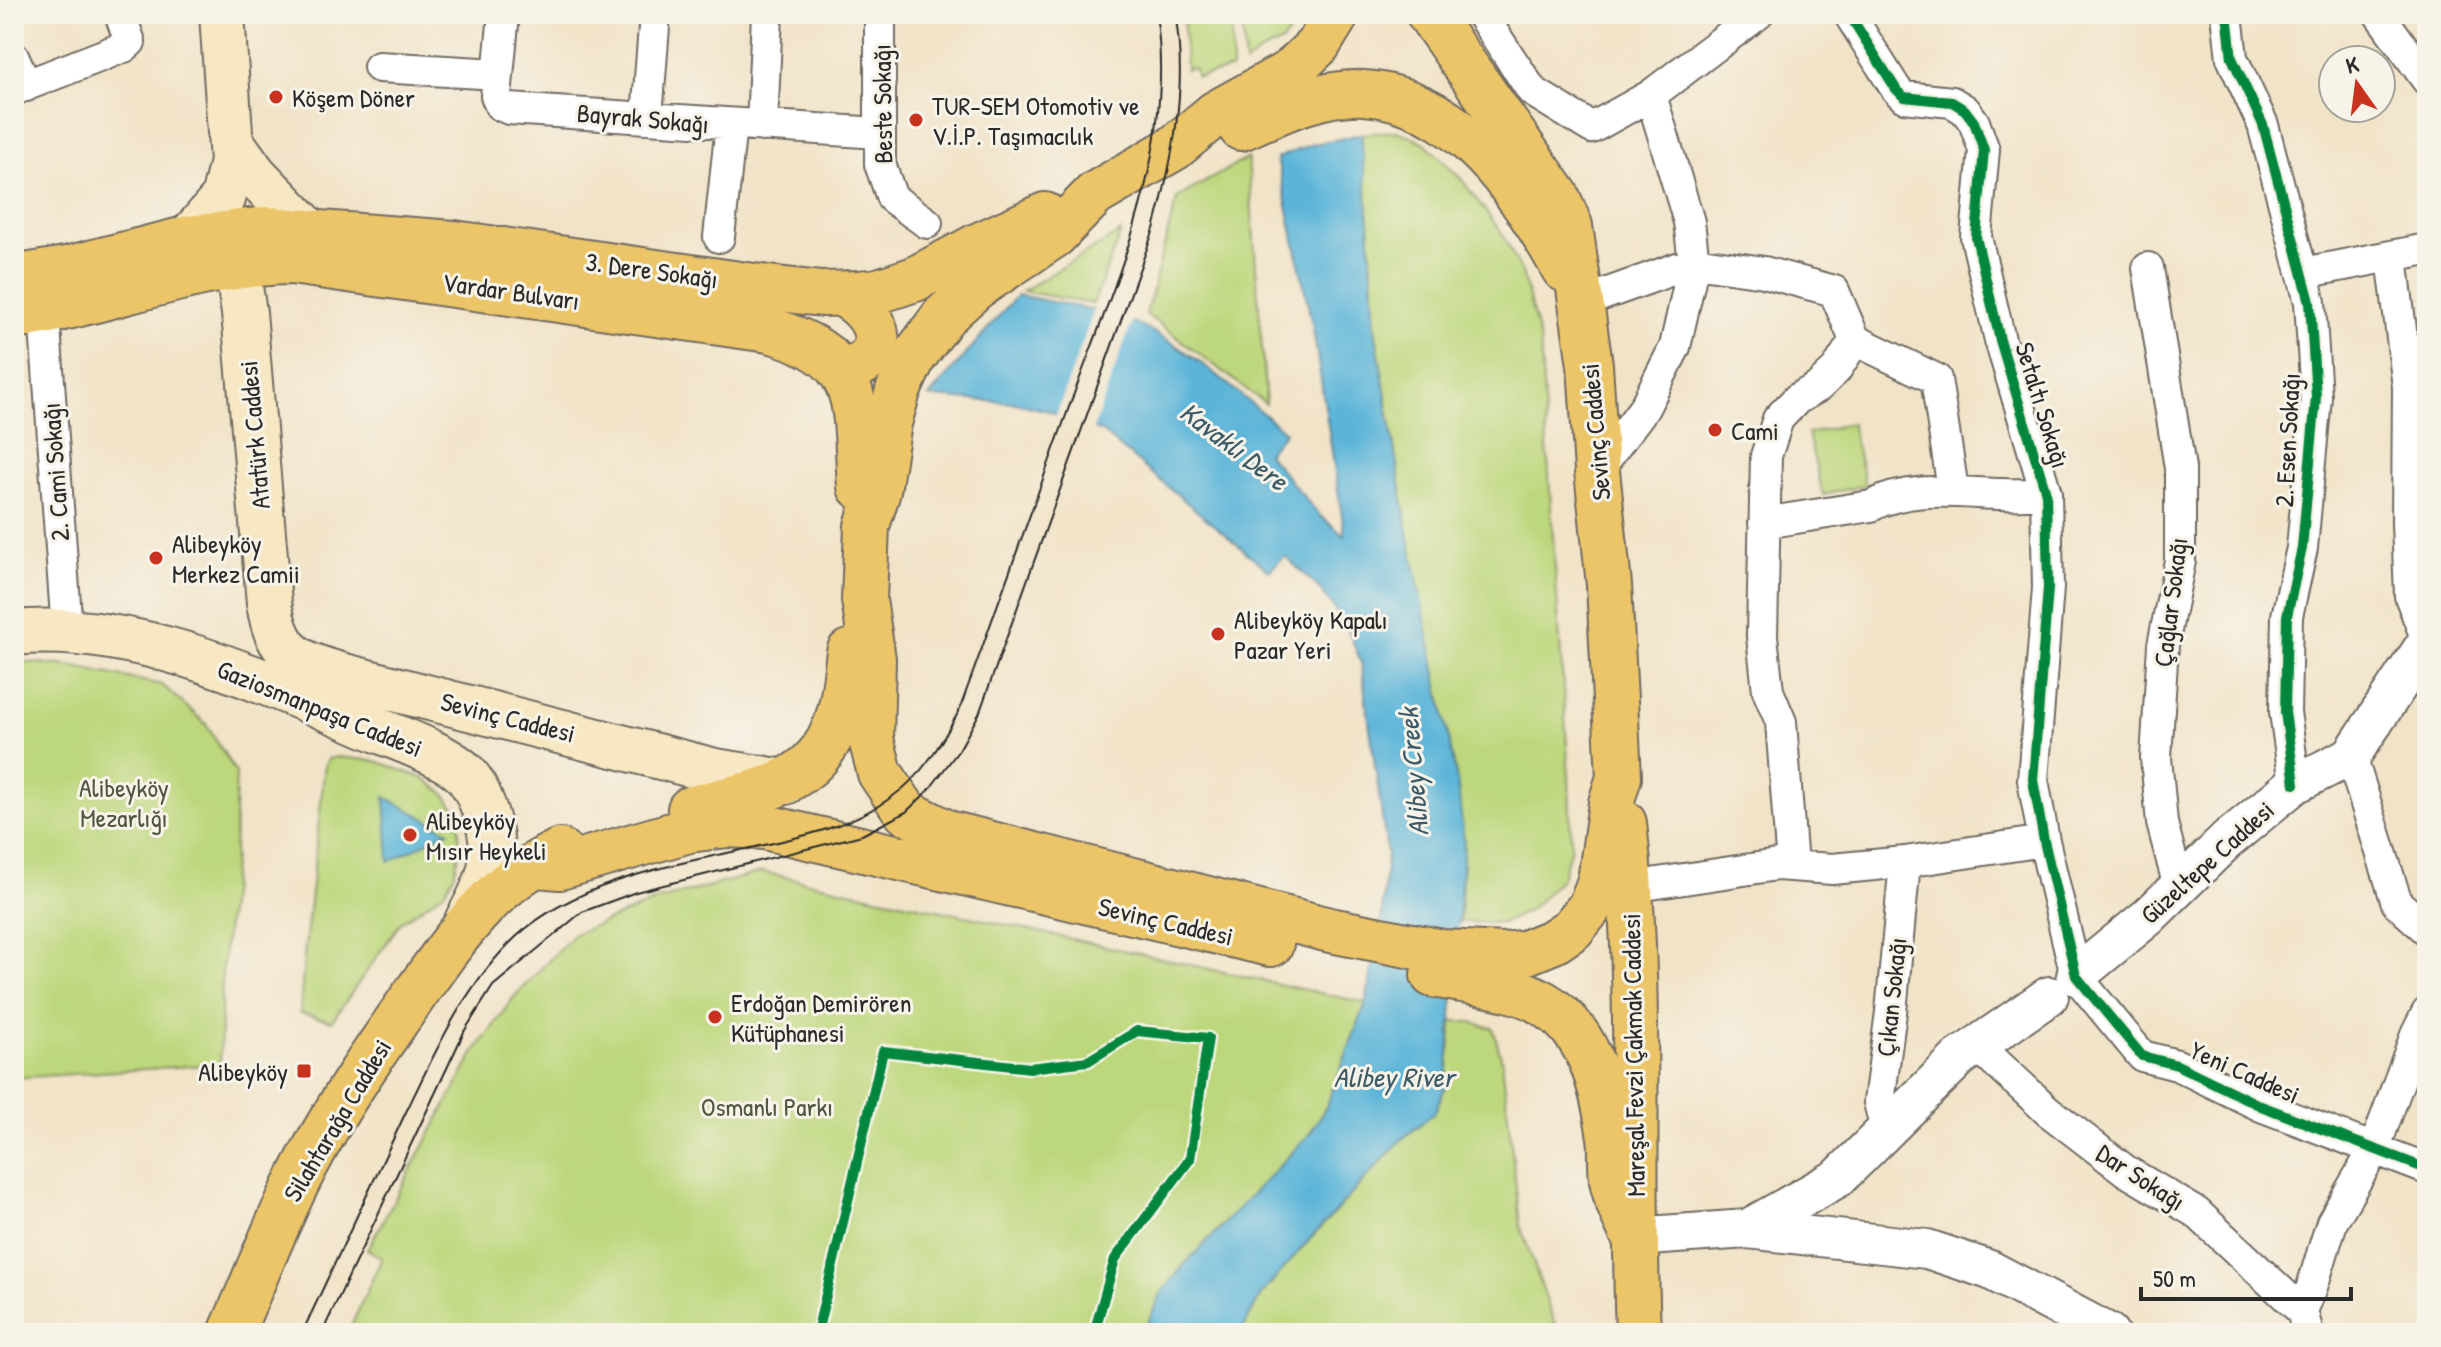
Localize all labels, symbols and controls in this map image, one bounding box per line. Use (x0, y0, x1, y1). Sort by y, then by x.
street label: Beste Sokağı (863, 44, 901, 164)
north arrow (2317, 44, 2397, 124)
text: K (2343, 49, 2362, 81)
place label: Köşem Döner (292, 80, 415, 115)
marker: Köşem Döner (267, 88, 285, 106)
place label: TUR-SEM Otomotiv ve V.İ.P. Taşımacılık (932, 88, 1140, 153)
street label: Bayrak Sokağı (576, 95, 710, 141)
marker: TUR-SEM Otomotiv ve V.İ.P. Taşımacılık (907, 111, 925, 129)
street label: 3. Dere Sokağı (584, 243, 720, 297)
street label: Vardar Bulvarı (440, 264, 582, 318)
street label: Setaltı Sokağı (2007, 338, 2079, 472)
street label: Atatürk Caddesi (230, 359, 278, 511)
street label: Sevinç Caddesi (1572, 362, 1618, 502)
street label: 2. Esen Sokağı (2266, 372, 2308, 508)
water label: Kavaklı Dere (1172, 393, 1297, 500)
street label: 2. Cami Sokağı (33, 402, 77, 542)
place label: Cami (1731, 413, 1779, 448)
marker: Cami (1706, 421, 1724, 439)
place label: Alibeyköy Merkez Camii (172, 526, 300, 591)
street label: Çağlar Sokağı (2145, 535, 2195, 669)
marker: Alibeyköy Merkez Camii (147, 549, 165, 567)
place label: Alibeyköy Kapalı Pazar Yeri (1234, 602, 1388, 667)
marker: Alibeyköy Kapalı Pazar Yeri (1209, 625, 1227, 643)
street label: Gaziosmanpaşa Caddesi (212, 651, 428, 765)
street label: Sevinç Caddesi (437, 683, 579, 751)
water label: Alibey Creek (1388, 704, 1438, 838)
park label: Alibeyköy Mezarlığı (79, 770, 169, 835)
street label: Güzeltepe Caddesi (2133, 792, 2281, 932)
place label: Alibeyköy Mısır Heykeli (426, 803, 547, 868)
marker: Alibeyköy Mısır Heykeli (401, 826, 419, 844)
street label: Sevinç Caddesi (1095, 889, 1237, 953)
street label: Mareşal Fevzi Çakmak Caddesi (1613, 913, 1653, 1197)
street label: Çıkan Sokağı (1867, 936, 1915, 1058)
place label: Erdoğan Demirören Kütüphanesi (731, 985, 911, 1050)
marker: Erdoğan Demirören Kütüphanesi (706, 1008, 724, 1026)
street label: Silahtarağa Caddesi (275, 1032, 399, 1208)
street label: Yeni Caddesi (2185, 1032, 2305, 1112)
place label: Alibeyköy (198, 1054, 288, 1089)
water label: Alibey River (1334, 1058, 1457, 1096)
marker: Alibeyköy (295, 1062, 313, 1080)
park label: Osmanlı Parkı (701, 1089, 833, 1124)
street label: Dar Sokağı (2090, 1135, 2192, 1219)
scale bar (2141, 1251, 2351, 1301)
text: 50 m (2153, 1262, 2196, 1294)

